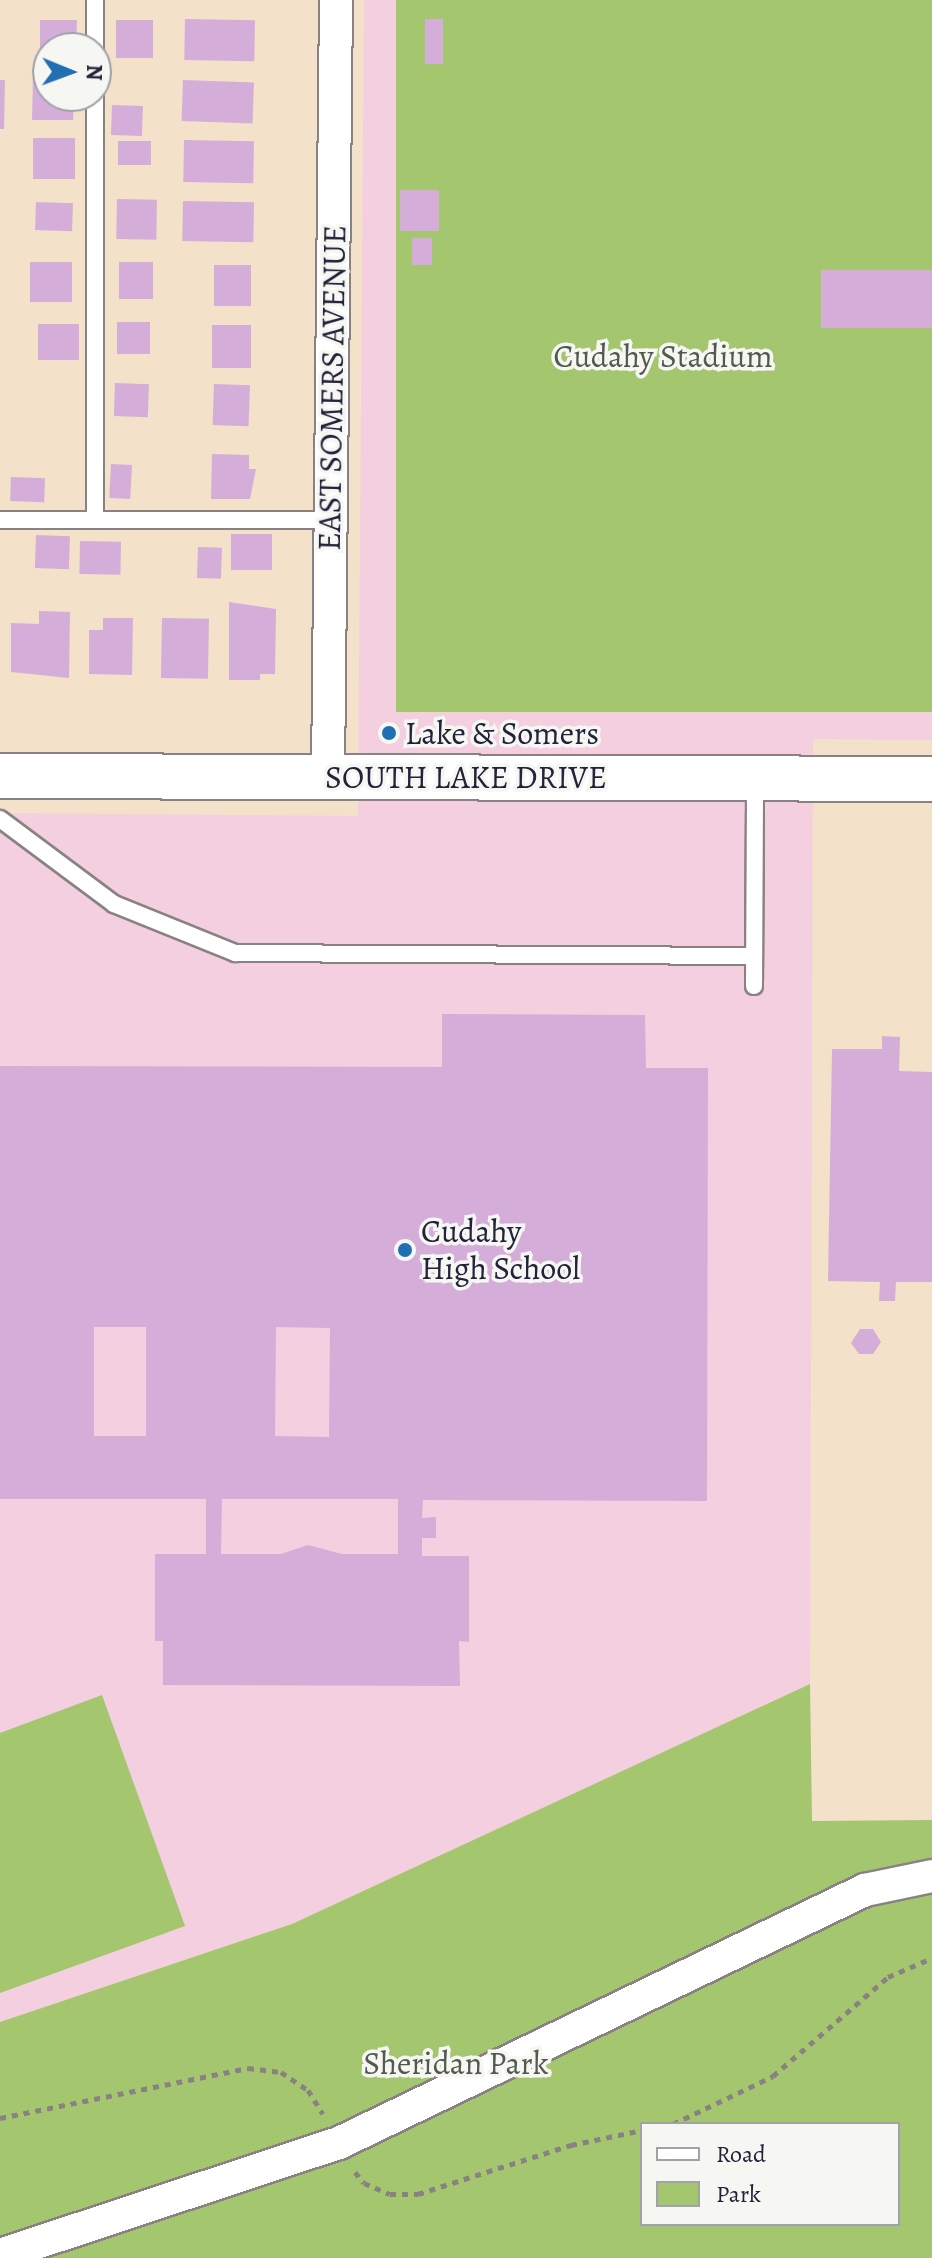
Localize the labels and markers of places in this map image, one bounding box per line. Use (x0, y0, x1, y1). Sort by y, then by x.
place label: Lake & Somers (405, 714, 599, 752)
marker: Lake & Somers (380, 724, 398, 742)
place label: Cudahy High School (421, 1213, 580, 1288)
marker: Cudahy High School (396, 1241, 414, 1259)

